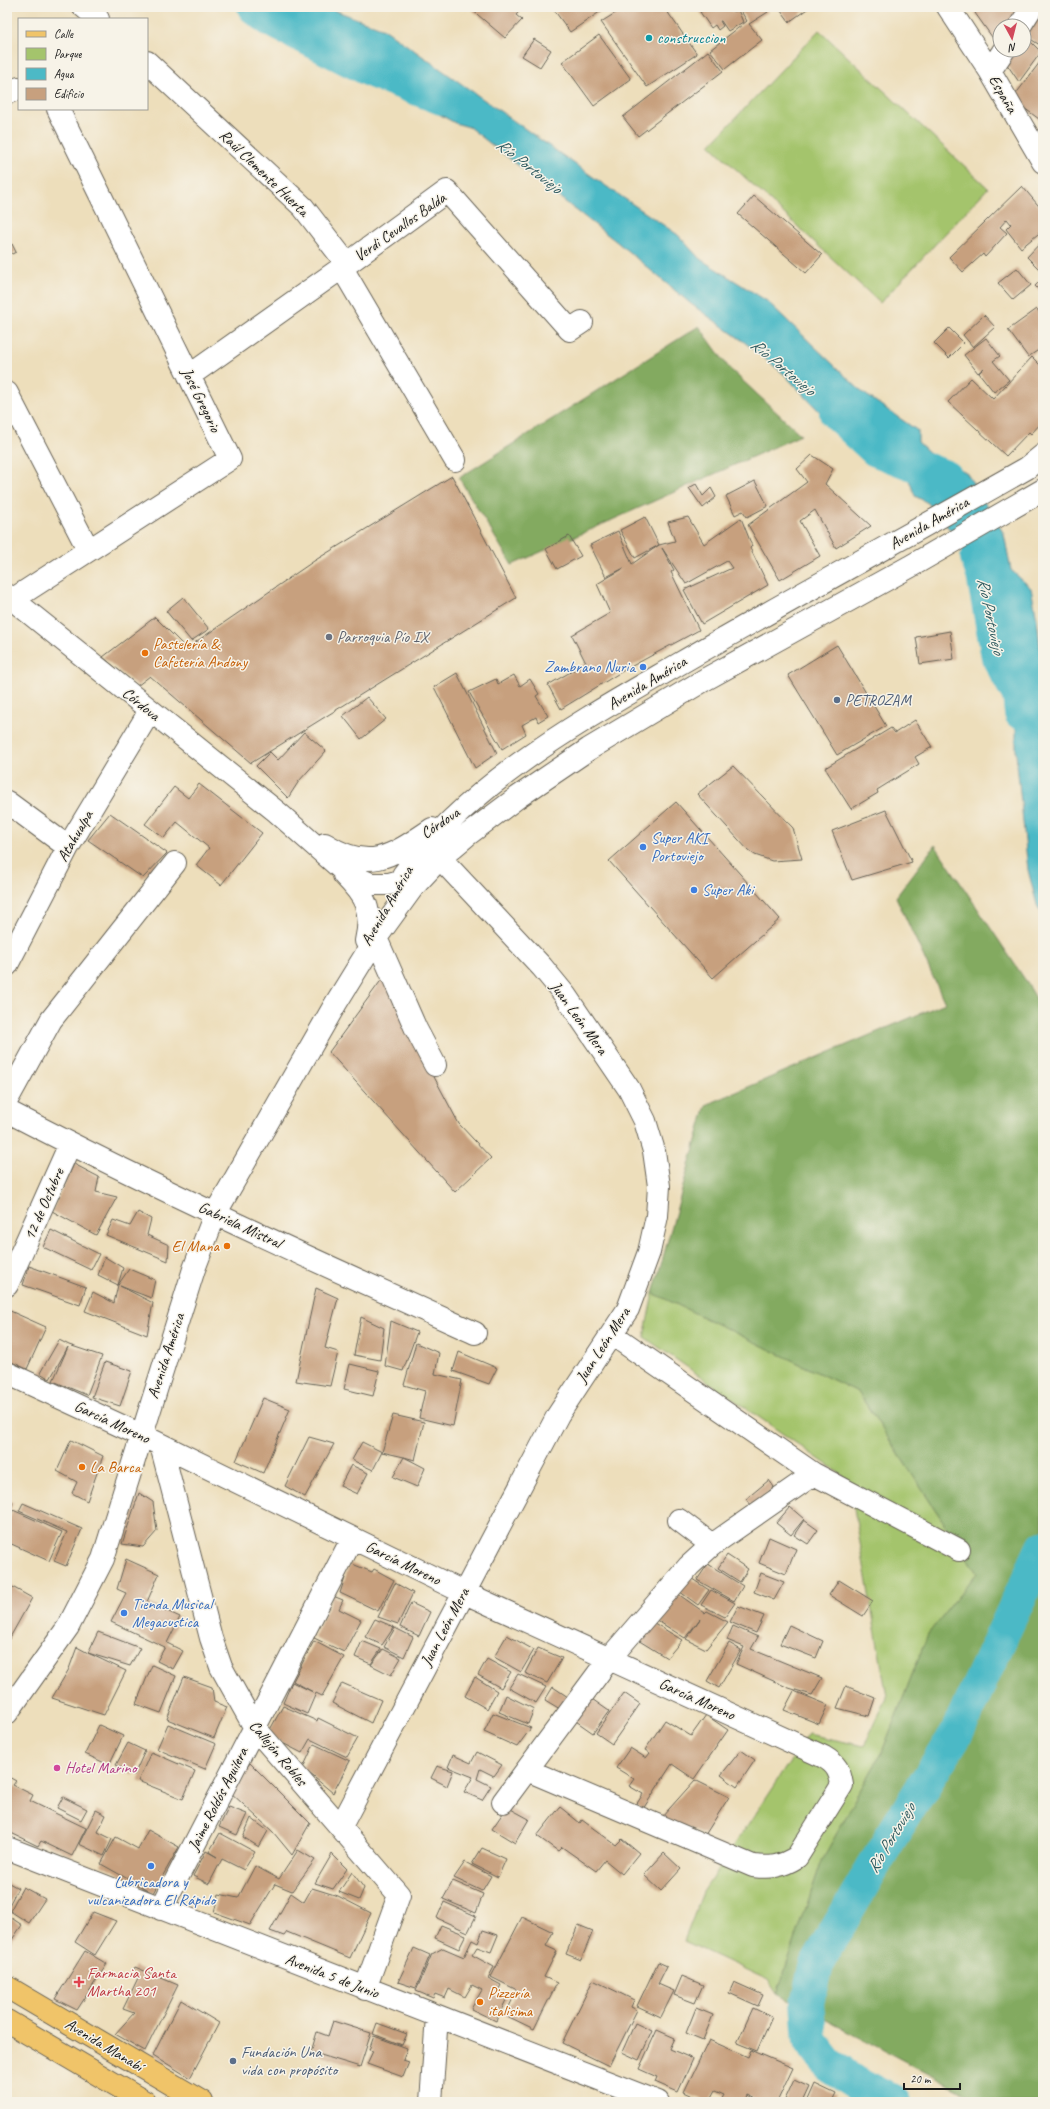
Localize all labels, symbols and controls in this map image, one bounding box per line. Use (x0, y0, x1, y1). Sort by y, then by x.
legend (18, 18, 148, 110)
north arrow (992, 18, 1032, 58)
text: Calle (54, 26, 74, 42)
place label: construccion (657, 28, 726, 48)
marker: construccion (644, 33, 654, 43)
text: N (1007, 41, 1017, 56)
text: Parque (54, 46, 83, 62)
text: Agua (54, 66, 75, 82)
street label: España (984, 71, 1022, 118)
text: Edificio (54, 86, 84, 102)
street label: Raúl Clemente Huerta (215, 125, 314, 222)
water label: Río Portoviejo (492, 134, 568, 199)
street label: Verdi Cevallos Balda (350, 187, 451, 266)
water label: Río Portoviejo (747, 334, 821, 401)
street label: José Gregorio (176, 364, 226, 437)
street label: Avenida América (886, 491, 974, 554)
water label: Río Portoviejo (973, 576, 1010, 658)
place label: Parroquia Pío IX (337, 627, 431, 647)
marker: Parroquia Pío IX (324, 632, 334, 642)
place label: Pastelería & Cafetería Andony (153, 634, 249, 672)
marker: Pastelería & Cafetería Andony (140, 648, 150, 658)
street label: Avenida América (604, 651, 691, 714)
place label: Zambrano Nuria (544, 657, 636, 677)
marker: Zambrano Nuria (638, 662, 648, 672)
street label: Córdova (118, 683, 165, 726)
place label: PETROZAM (845, 690, 912, 710)
marker: PETROZAM (832, 695, 842, 705)
street label: Córdova (417, 802, 465, 843)
street label: Atahualpa (52, 806, 98, 865)
place label: Super AKI Portoviejo (651, 828, 711, 866)
marker: Super AKI Portoviejo (638, 842, 648, 852)
street label: Avenida América (356, 861, 419, 949)
place label: Super Aki (702, 880, 755, 900)
marker: Super Aki (689, 885, 699, 895)
street label: Juan León Mera (545, 977, 613, 1060)
street label: 12 de Octubre (19, 1163, 69, 1243)
street label: Gabriela Mistral (195, 1197, 288, 1254)
place label: El Mana (172, 1236, 221, 1256)
marker: El Mana (222, 1241, 232, 1251)
street label: Juan León Mera (571, 1302, 636, 1387)
street label: Avenida América (143, 1309, 190, 1401)
street label: García Moreno (71, 1396, 154, 1449)
place label: La Barca (90, 1457, 142, 1477)
marker: La Barca (77, 1462, 87, 1472)
street label: García Moreno (362, 1536, 445, 1590)
street label: Juan León Mera (416, 1583, 475, 1670)
place label: Tienda Musical Megacustica (132, 1594, 215, 1632)
marker: Tienda Musical Megacustica (119, 1608, 129, 1618)
street label: García Moreno (656, 1673, 739, 1725)
street label: Callejón Robles (245, 1716, 312, 1791)
street label: Jaime Roldós Aguilera (183, 1743, 253, 1855)
place label: Hotel Marino (65, 1758, 139, 1778)
marker: Hotel Marino (52, 1763, 62, 1773)
water label: Río Portoviejo (862, 1798, 921, 1877)
marker: Lubricadora y vulcanizadora El Rápido (146, 1861, 156, 1871)
place label: Lubricadora y vulcanizadora El Rápido (87, 1872, 217, 1910)
street label: Avenida 5 de Junio (282, 1949, 383, 2003)
place label: Farmacia Santa Martha 201 (87, 1963, 177, 2001)
marker: Farmacia Santa Martha 201 (74, 1977, 84, 1987)
place label: Pizzería italisima (488, 1983, 534, 2021)
marker: Pizzería italisima (475, 1997, 485, 2007)
street label: Avenida Manabí (61, 2014, 149, 2078)
place label: Fundación Una vida con propósito (241, 2042, 340, 2080)
marker: Fundación Una vida con propósito (228, 2056, 238, 2066)
scale bar (904, 2065, 960, 2091)
text: 20 m (910, 2071, 932, 2087)

